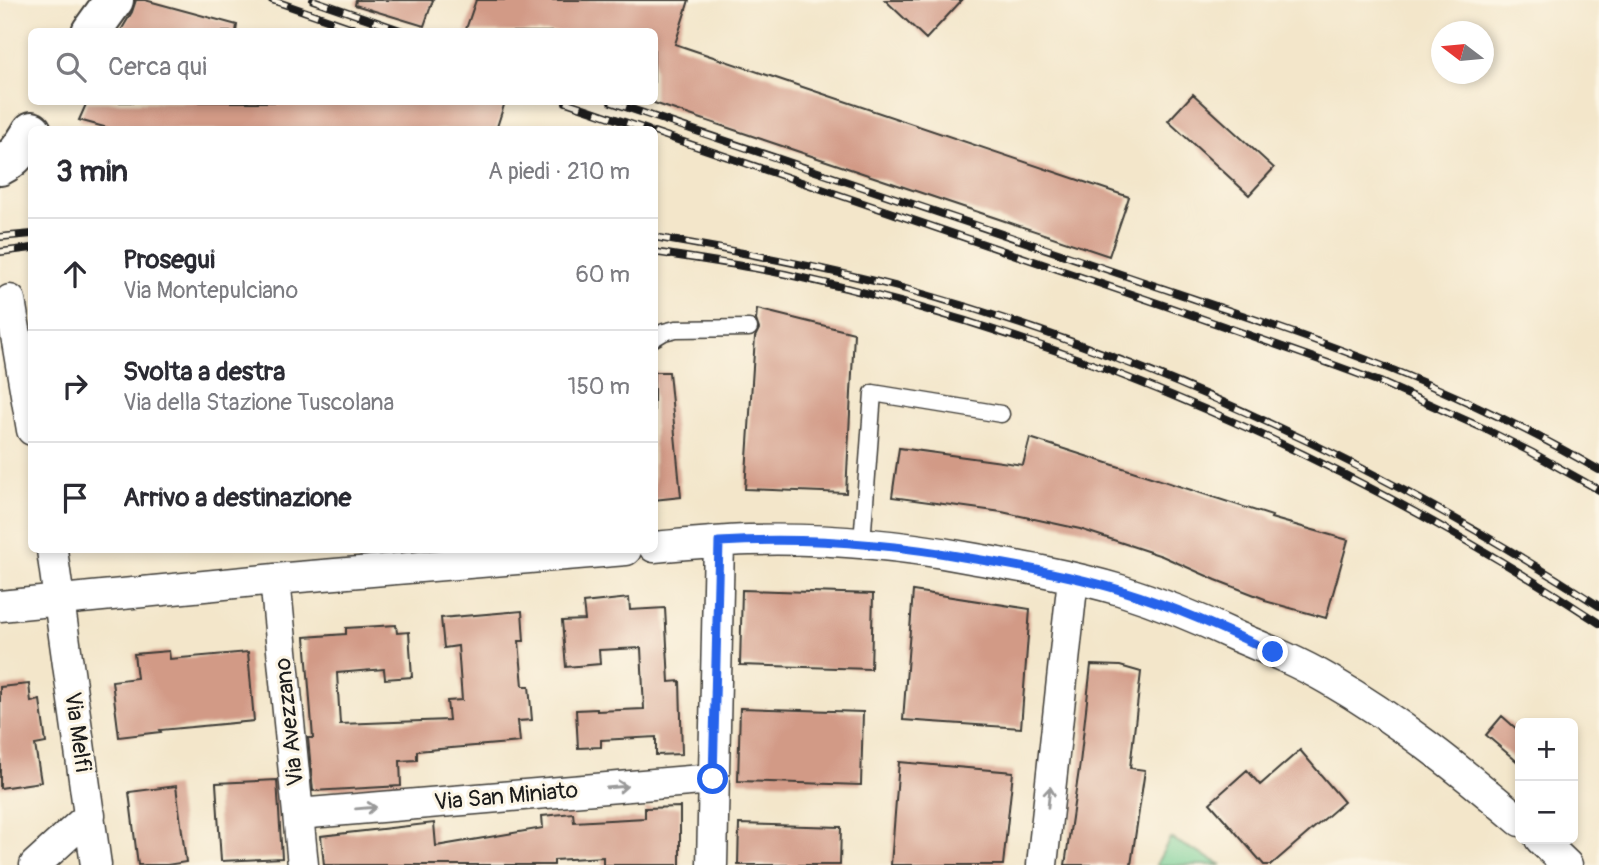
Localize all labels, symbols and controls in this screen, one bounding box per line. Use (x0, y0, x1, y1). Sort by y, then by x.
north arrow (1431, 21, 1494, 84)
search box (28, 28, 658, 105)
icon: search (52, 48, 90, 86)
text: Cerca qui (108, 51, 207, 83)
text: 3 min (56, 153, 128, 190)
text: A piedi · 210 m (488, 157, 630, 186)
text: Prosegui (123, 244, 215, 276)
icon: ahead (56, 255, 94, 293)
text: 60 m (575, 260, 630, 289)
text: Via Montepulciano (123, 276, 298, 305)
text: Svolta a destra (123, 356, 285, 388)
icon: right (56, 367, 94, 405)
text: 150 m (567, 372, 630, 401)
text: Via della Stazione Tuscolana (123, 388, 394, 417)
icon: arrive (56, 479, 94, 517)
text: Arrivo a destinazione (123, 482, 351, 514)
route end (1257, 636, 1288, 667)
street label: Via Avezzano (268, 657, 310, 787)
street label: Via Melfi (58, 690, 98, 774)
map controls (1515, 718, 1578, 844)
button: + (1515, 718, 1578, 781)
route start (697, 763, 728, 794)
street label: Via San Miniato (433, 775, 579, 817)
one-way arrow (606, 780, 628, 793)
button: − (1515, 781, 1578, 844)
one-way arrow (1043, 786, 1056, 809)
one-way arrow (355, 801, 377, 814)

